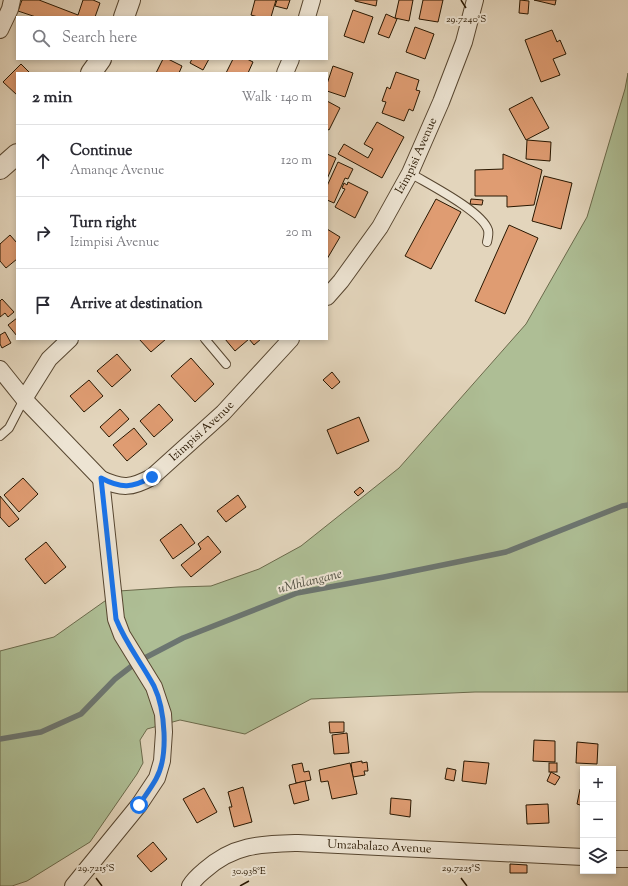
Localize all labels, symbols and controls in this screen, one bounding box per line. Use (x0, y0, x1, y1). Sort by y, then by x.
text: 29.7240°S (446, 12, 486, 27)
search box (16, 16, 328, 60)
icon: search (30, 27, 52, 49)
text: Search here (62, 28, 137, 49)
text: 2 min (32, 86, 73, 110)
text: Walk · 140 m (241, 89, 312, 107)
street label: Izimpisi Avenue (391, 114, 442, 197)
text: Continue (70, 141, 132, 162)
icon: ahead (32, 150, 54, 172)
text: 120 m (281, 152, 312, 170)
text: Amanqe Avenue (70, 162, 164, 180)
text: Turn right (70, 213, 136, 234)
icon: right (32, 222, 54, 244)
text: 20 m (286, 224, 312, 242)
text: Izimpisi Avenue (70, 234, 159, 252)
icon: arrive (32, 294, 54, 316)
text: Arrive at destination (70, 294, 203, 315)
street label: Izimpisi Avenue (166, 397, 239, 466)
route end (143, 468, 161, 486)
water label: uMhlangane (276, 565, 344, 599)
map controls (580, 766, 616, 874)
button: + (580, 766, 616, 802)
route start (130, 796, 148, 814)
button: − (580, 802, 616, 838)
street label: Umzabalazo Avenue (327, 835, 432, 859)
button: layers (580, 838, 616, 874)
text: 29.7215°S (77, 861, 115, 876)
text: 29.7225°S (442, 861, 480, 876)
text: 30.938°E (232, 864, 266, 879)

